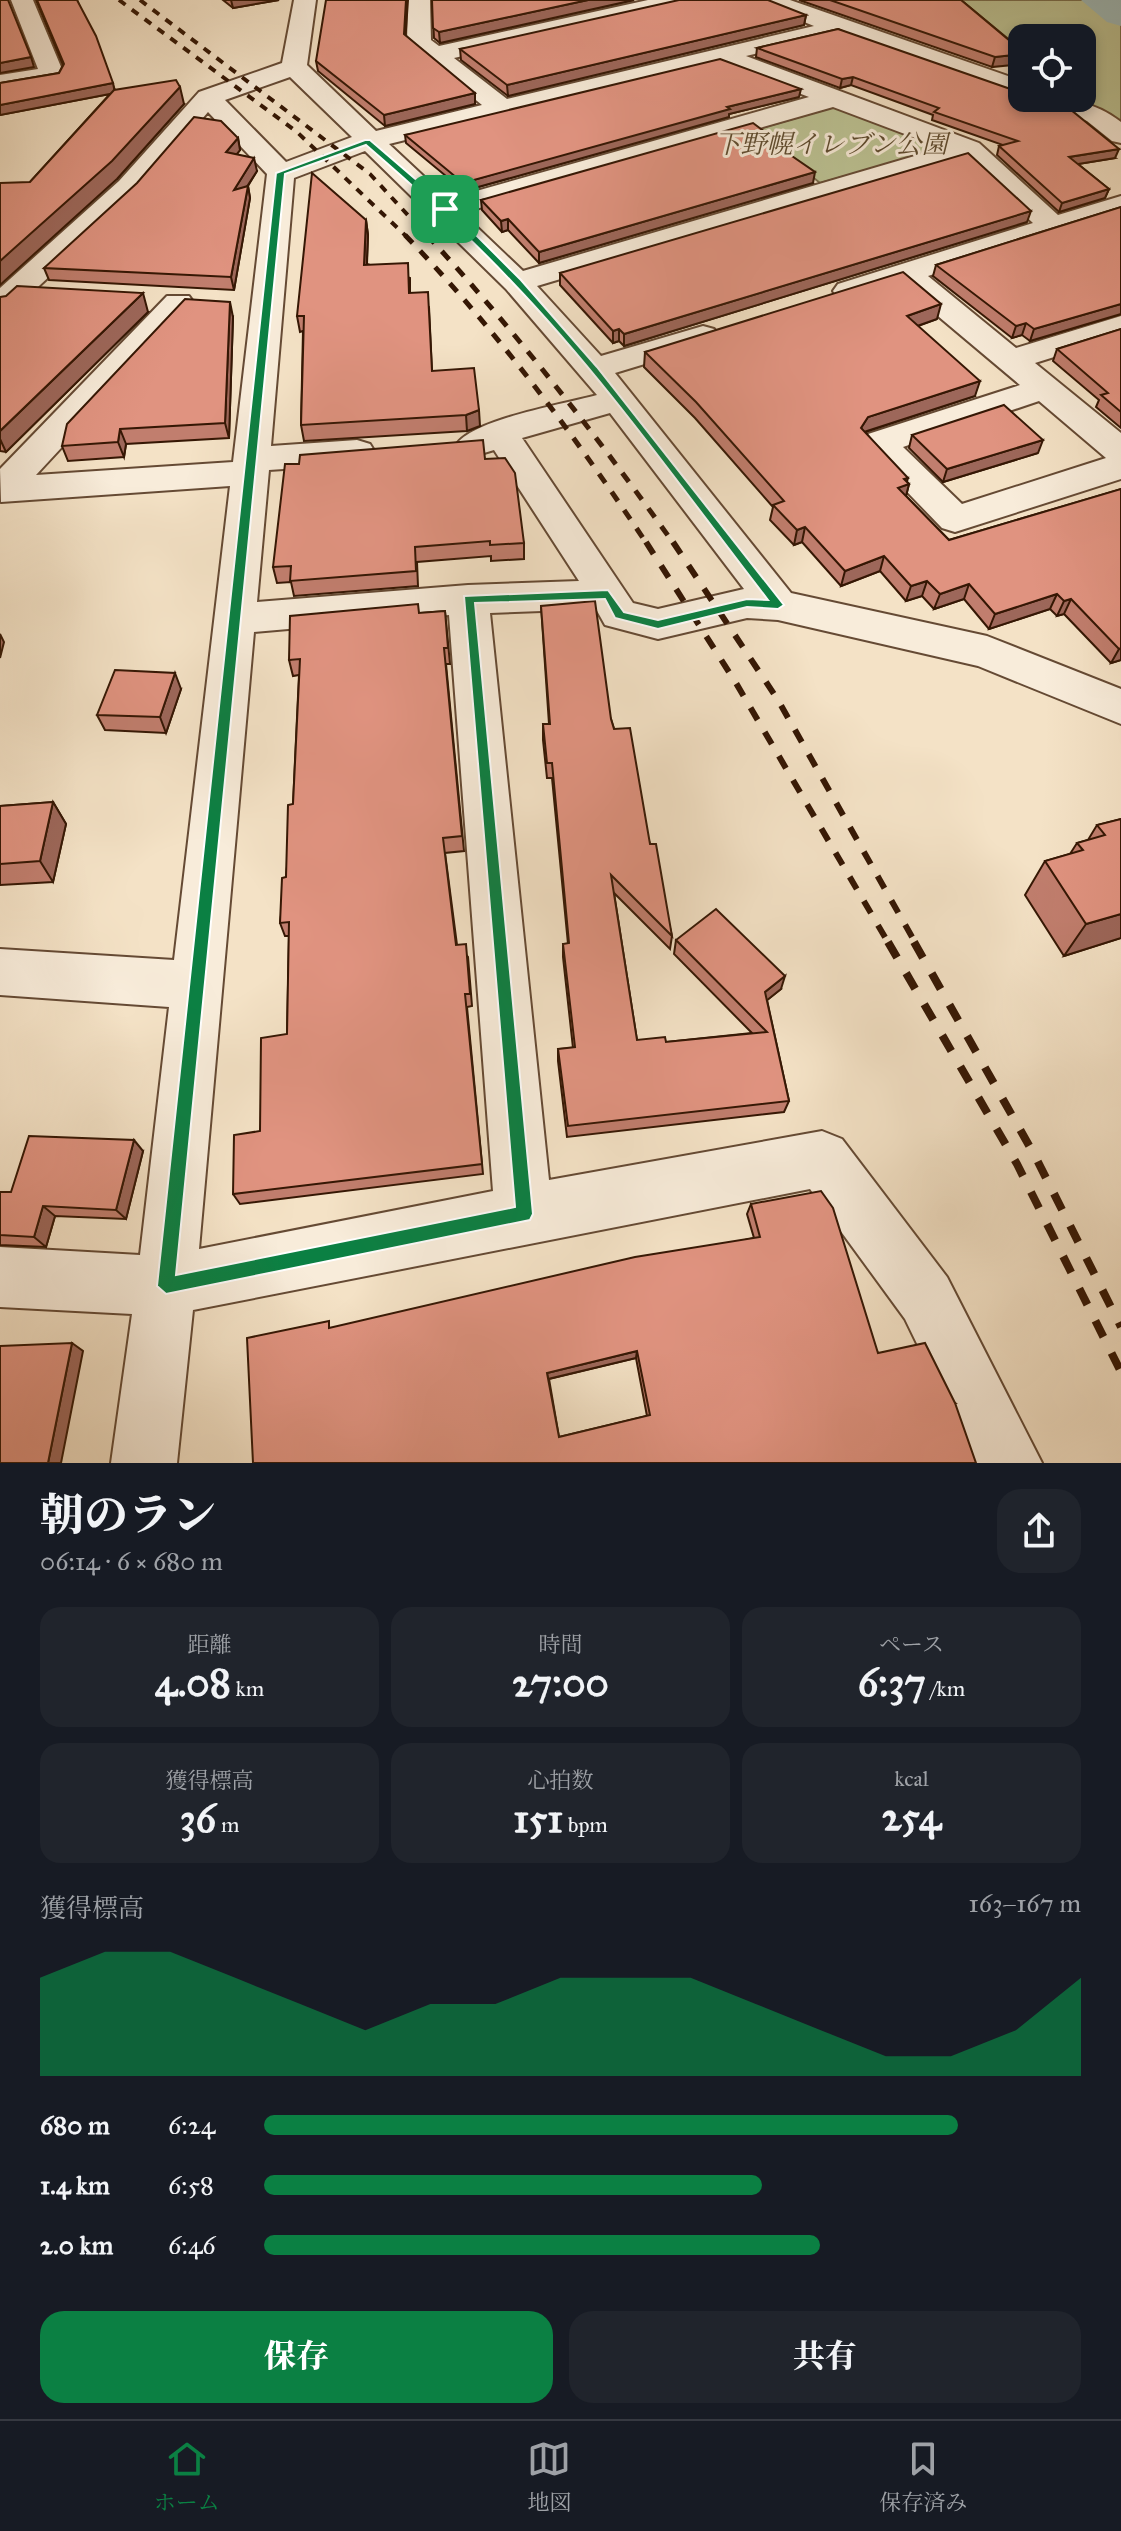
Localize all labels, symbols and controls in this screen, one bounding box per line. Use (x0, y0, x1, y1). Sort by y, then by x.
map controls (1008, 24, 1096, 112)
button: locate (1008, 24, 1096, 112)
park label: 下野幌イレブン公園 (715, 128, 951, 160)
pin (411, 175, 479, 243)
icon: arrive (423, 187, 467, 231)
text: 朝のラン (40, 1488, 216, 1542)
button: share (997, 1489, 1081, 1573)
text: 06:14 · 6 × 680 m (40, 1545, 223, 1577)
text: 距離 (187, 1631, 232, 1658)
text: 時間 (538, 1631, 583, 1658)
text: ペース (879, 1631, 944, 1658)
text: 4.08 (155, 1658, 231, 1707)
text: 27:00 (512, 1658, 609, 1707)
text: 6:37 (858, 1658, 926, 1707)
text: km (231, 1675, 264, 1702)
text: /km (926, 1675, 965, 1702)
text: kcal (894, 1765, 929, 1792)
text: 獲得標高 (165, 1767, 254, 1794)
text: 心拍数 (527, 1767, 594, 1794)
text: 254 (882, 1792, 941, 1841)
text: 36 (180, 1794, 216, 1843)
text: 151 (513, 1794, 563, 1843)
text: m (216, 1811, 239, 1838)
text: bpm (563, 1811, 608, 1838)
text: 163–167 m (969, 1887, 1081, 1919)
text: 獲得標高 (40, 1892, 144, 1924)
text: 680 m (40, 2109, 110, 2141)
text: 6:24 (168, 2109, 215, 2141)
text: 1.4 km (40, 2169, 110, 2201)
text: 6:58 (168, 2169, 214, 2201)
text: 2.0 km (40, 2229, 113, 2261)
text: 6:46 (168, 2229, 216, 2261)
button: 保存 (40, 2311, 553, 2403)
button: 共有 (569, 2311, 1081, 2403)
tab: ホーム (154, 2437, 220, 2516)
tab: 地図 (527, 2437, 571, 2516)
tab: 保存済み (879, 2437, 967, 2516)

